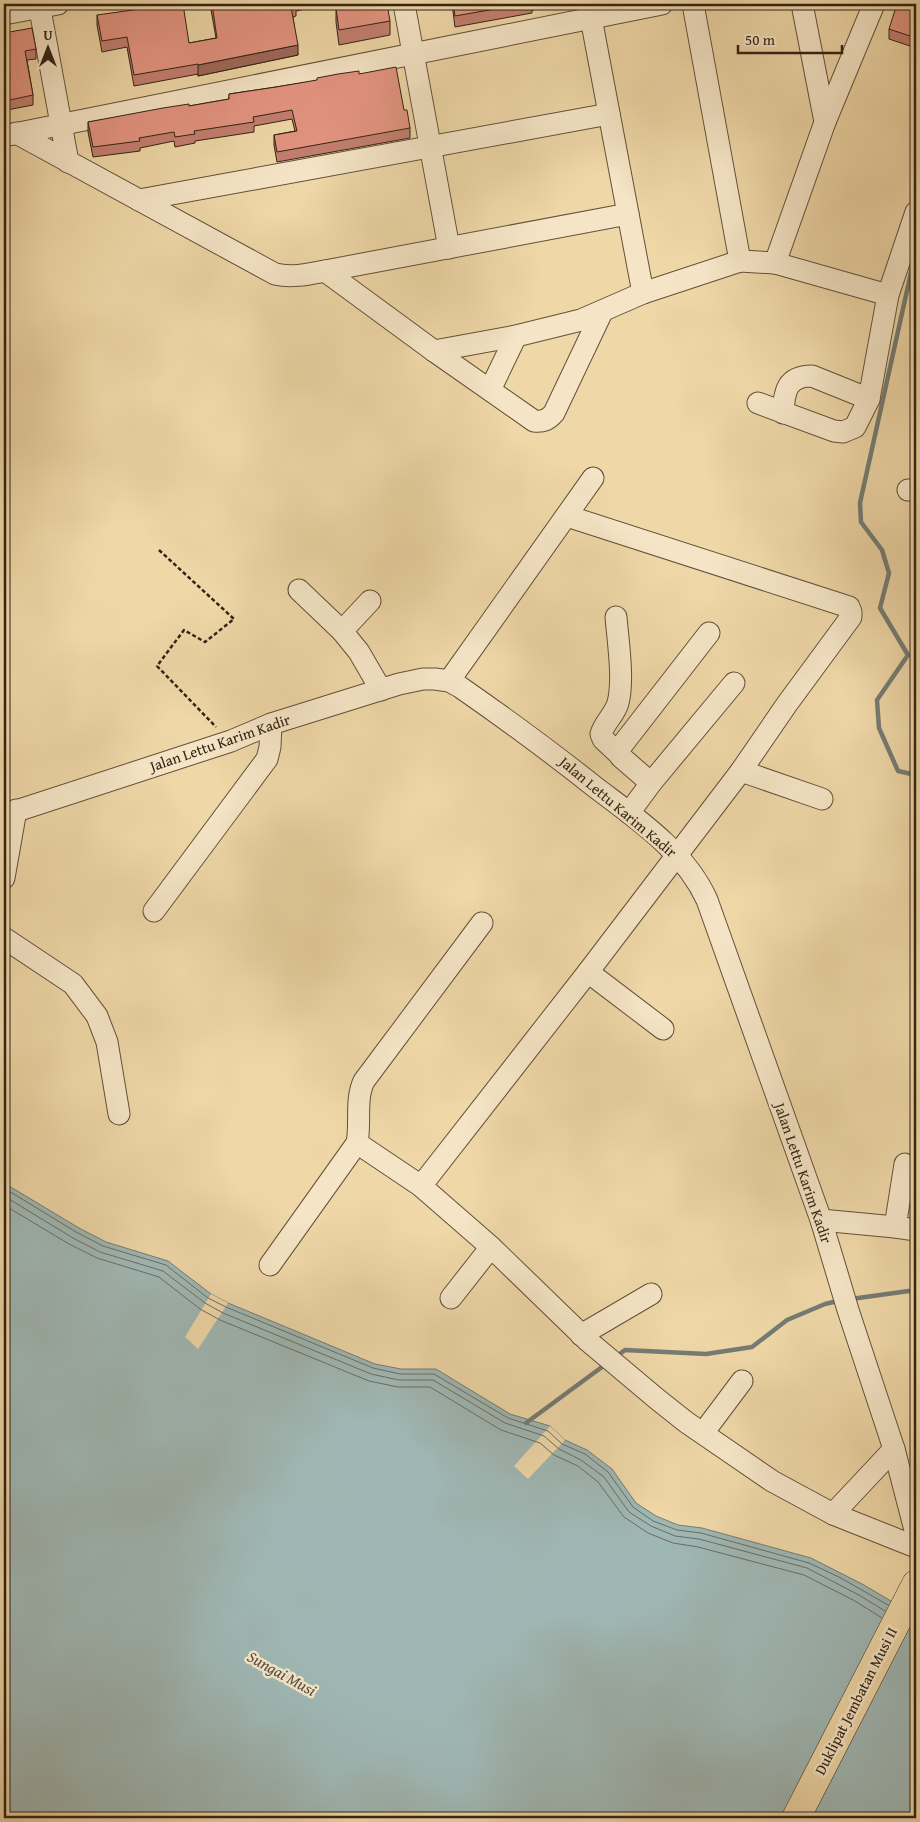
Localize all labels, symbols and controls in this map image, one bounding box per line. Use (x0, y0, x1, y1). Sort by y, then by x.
north arrow (22, 22, 72, 72)
scale bar (738, 22, 841, 54)
text: U (43, 25, 53, 45)
text: 50 m (745, 29, 776, 50)
street label: Jalan Lettu Karim Kadir (145, 709, 293, 777)
street label: Jalan Lettu Karim Kadir (554, 750, 682, 862)
street label: Jalan Lettu Karim Kadir (769, 1098, 837, 1246)
street label: Duklipat Jembatan Musi II (809, 1623, 902, 1778)
water label: Sungai Musi (243, 1644, 321, 1702)

